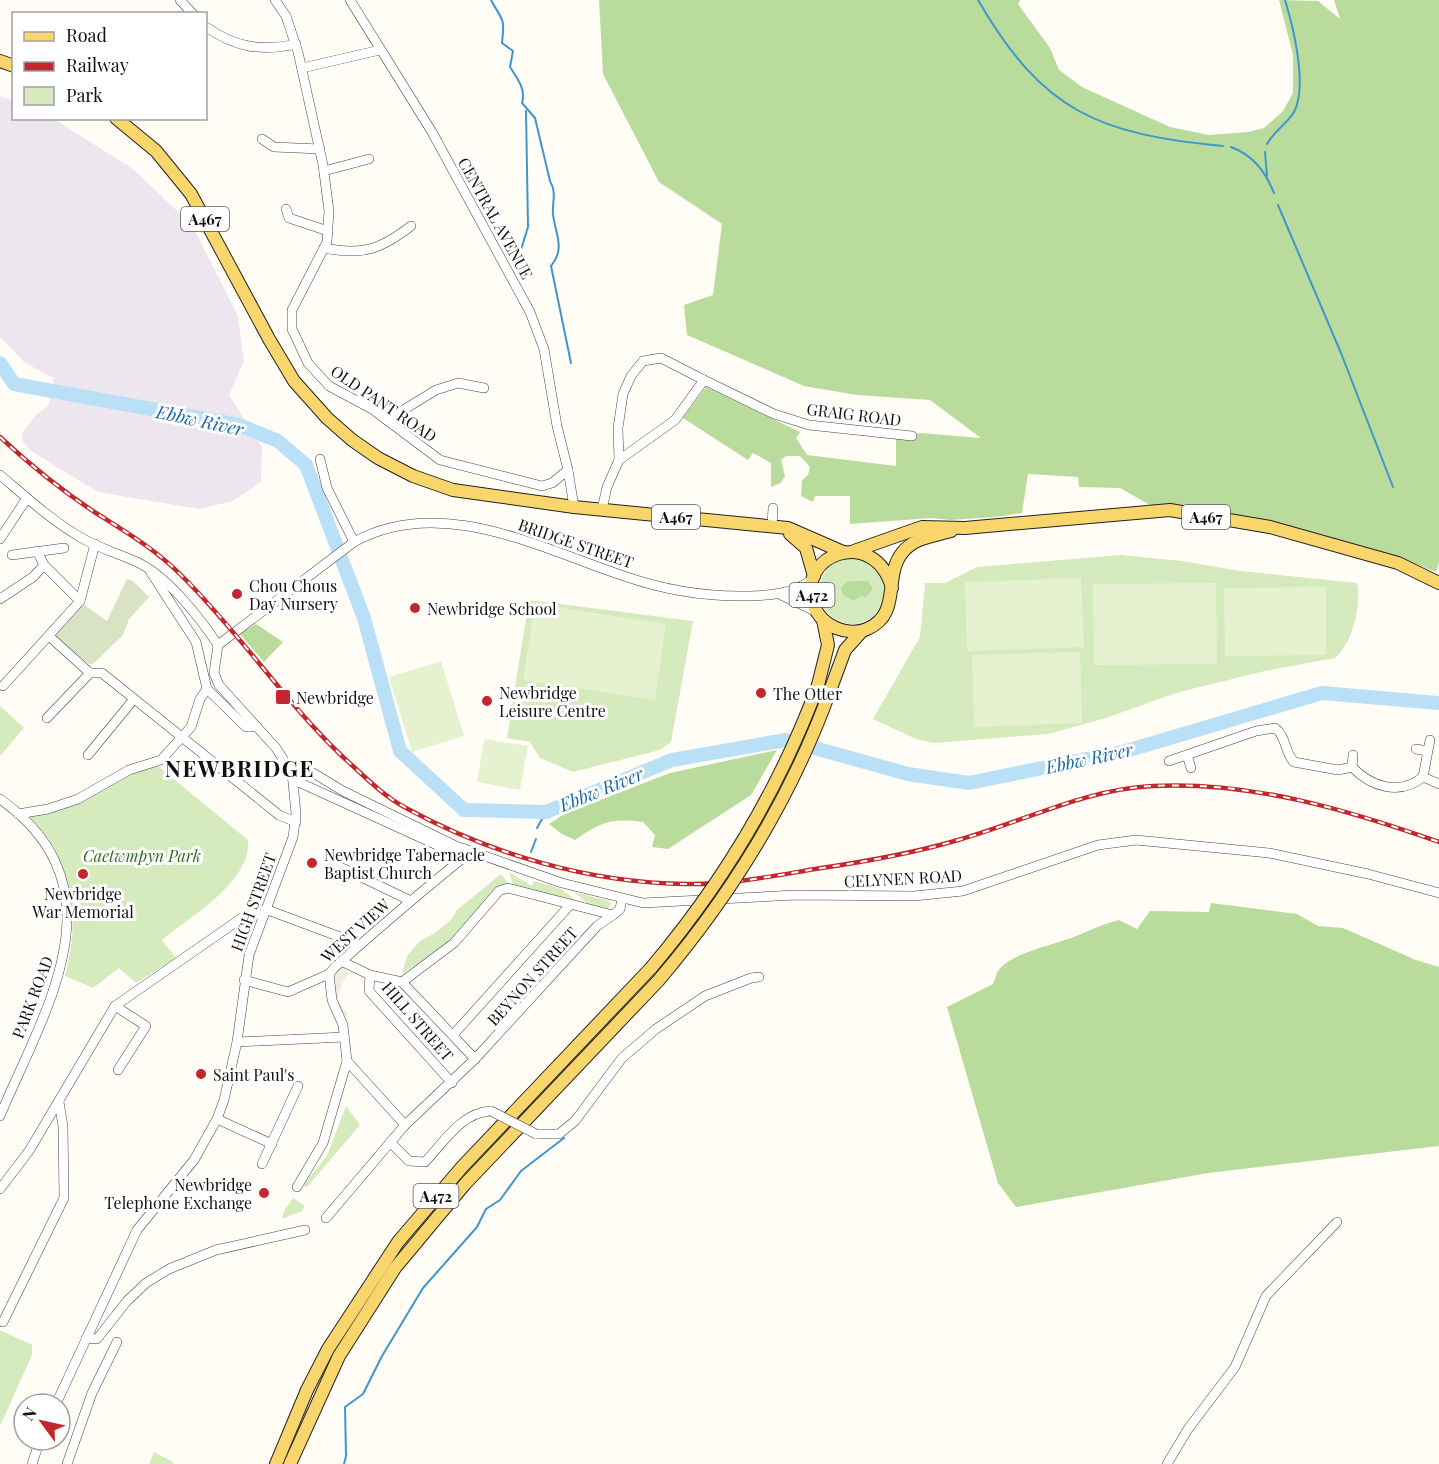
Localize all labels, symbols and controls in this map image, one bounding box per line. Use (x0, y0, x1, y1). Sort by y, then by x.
legend (12, 12, 207, 120)
text: Road (66, 23, 107, 47)
text: Railway (66, 53, 129, 77)
text: Park (66, 83, 103, 107)
street label: CENTRAL AVENUE (454, 153, 538, 283)
road number: A467 (181, 207, 229, 231)
street label: OLD PANT ROAD (327, 360, 441, 446)
street label: GRAIG ROAD (805, 398, 903, 430)
water label: Ebbw River (153, 399, 247, 441)
road number: A467 (652, 505, 700, 529)
road number: A467 (1182, 505, 1230, 529)
street label: BRIDGE STREET (516, 513, 636, 573)
place label: Chou Chous Day Nursery (249, 575, 338, 614)
road number: A472 (790, 583, 834, 607)
marker: Chou Chous Day Nursery (230, 587, 244, 601)
place label: Newbridge School (427, 598, 557, 619)
marker: Newbridge School (408, 601, 422, 615)
place label: Newbridge Leisure Centre (499, 682, 606, 721)
place label: The Otter (773, 683, 842, 704)
marker: The Otter (754, 686, 768, 700)
place label: Newbridge (296, 687, 374, 708)
marker: Newbridge (274, 688, 292, 706)
marker: Newbridge Leisure Centre (480, 694, 494, 708)
water label: Ebbw River (1042, 737, 1136, 779)
district label: NEWBRIDGE (165, 753, 315, 783)
water label: Ebbw River (555, 761, 648, 817)
place label: Newbridge Tabernacle Baptist Church (324, 844, 485, 883)
park label: Caetwmpyn Park (83, 845, 201, 866)
street label: HIGH STREET (225, 850, 281, 954)
marker: Newbridge Tabernacle Baptist Church (305, 856, 319, 870)
street label: CELYNEN ROAD (843, 864, 963, 892)
marker: Newbridge War Memorial (76, 867, 90, 881)
place label: Newbridge War Memorial (31, 883, 134, 922)
street label: WEST VIEW (315, 893, 394, 967)
street label: BEYNON STREET (482, 922, 582, 1030)
street label: PARK ROAD (7, 953, 57, 1041)
street label: HILL STREET (378, 977, 458, 1065)
place label: Saint Paul's (213, 1064, 295, 1085)
marker: Saint Paul's (194, 1067, 208, 1081)
place label: Newbridge Telephone Exchange (104, 1174, 252, 1213)
road number: A472 (414, 1184, 458, 1208)
marker: Newbridge Telephone Exchange (257, 1186, 271, 1200)
north arrow (12, 1392, 72, 1452)
text: N (17, 1403, 41, 1424)

